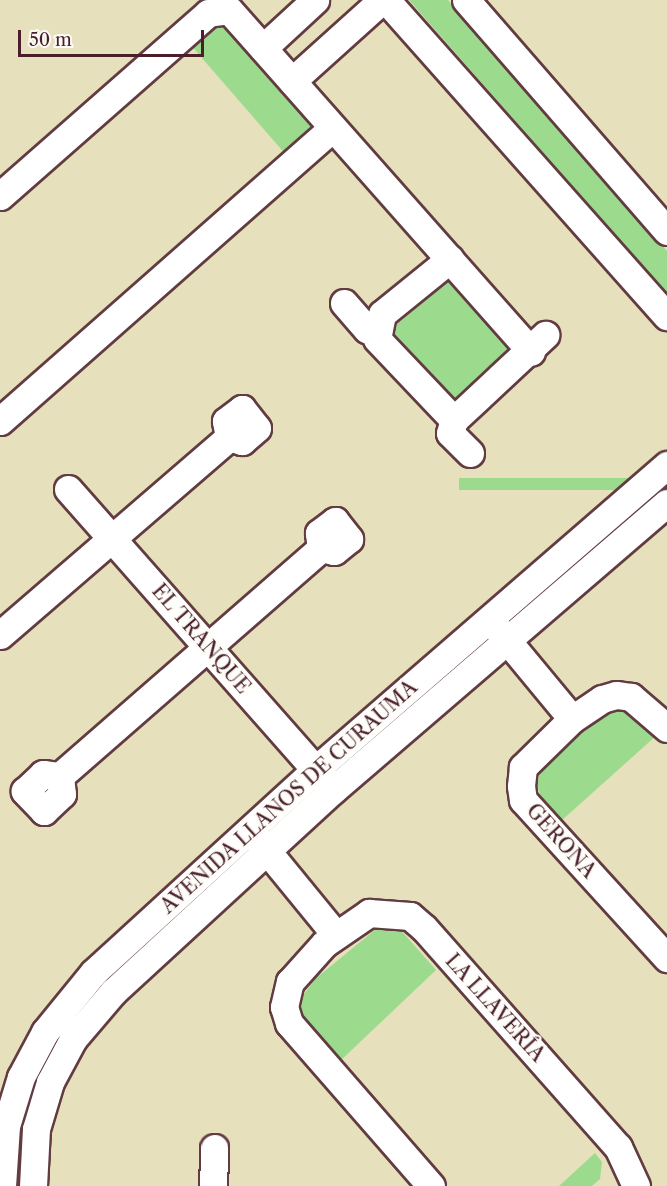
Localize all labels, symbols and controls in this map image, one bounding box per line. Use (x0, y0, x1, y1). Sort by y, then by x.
scale bar (21, 18, 207, 56)
text: 50 m (29, 29, 72, 51)
street label: EL TRANQUE (146, 579, 256, 699)
street label: AVENIDA LLANOS DE CURAUMA (156, 675, 422, 919)
street label: GERONA (521, 799, 601, 883)
street label: LA LLAVERÍA (440, 949, 550, 1067)

